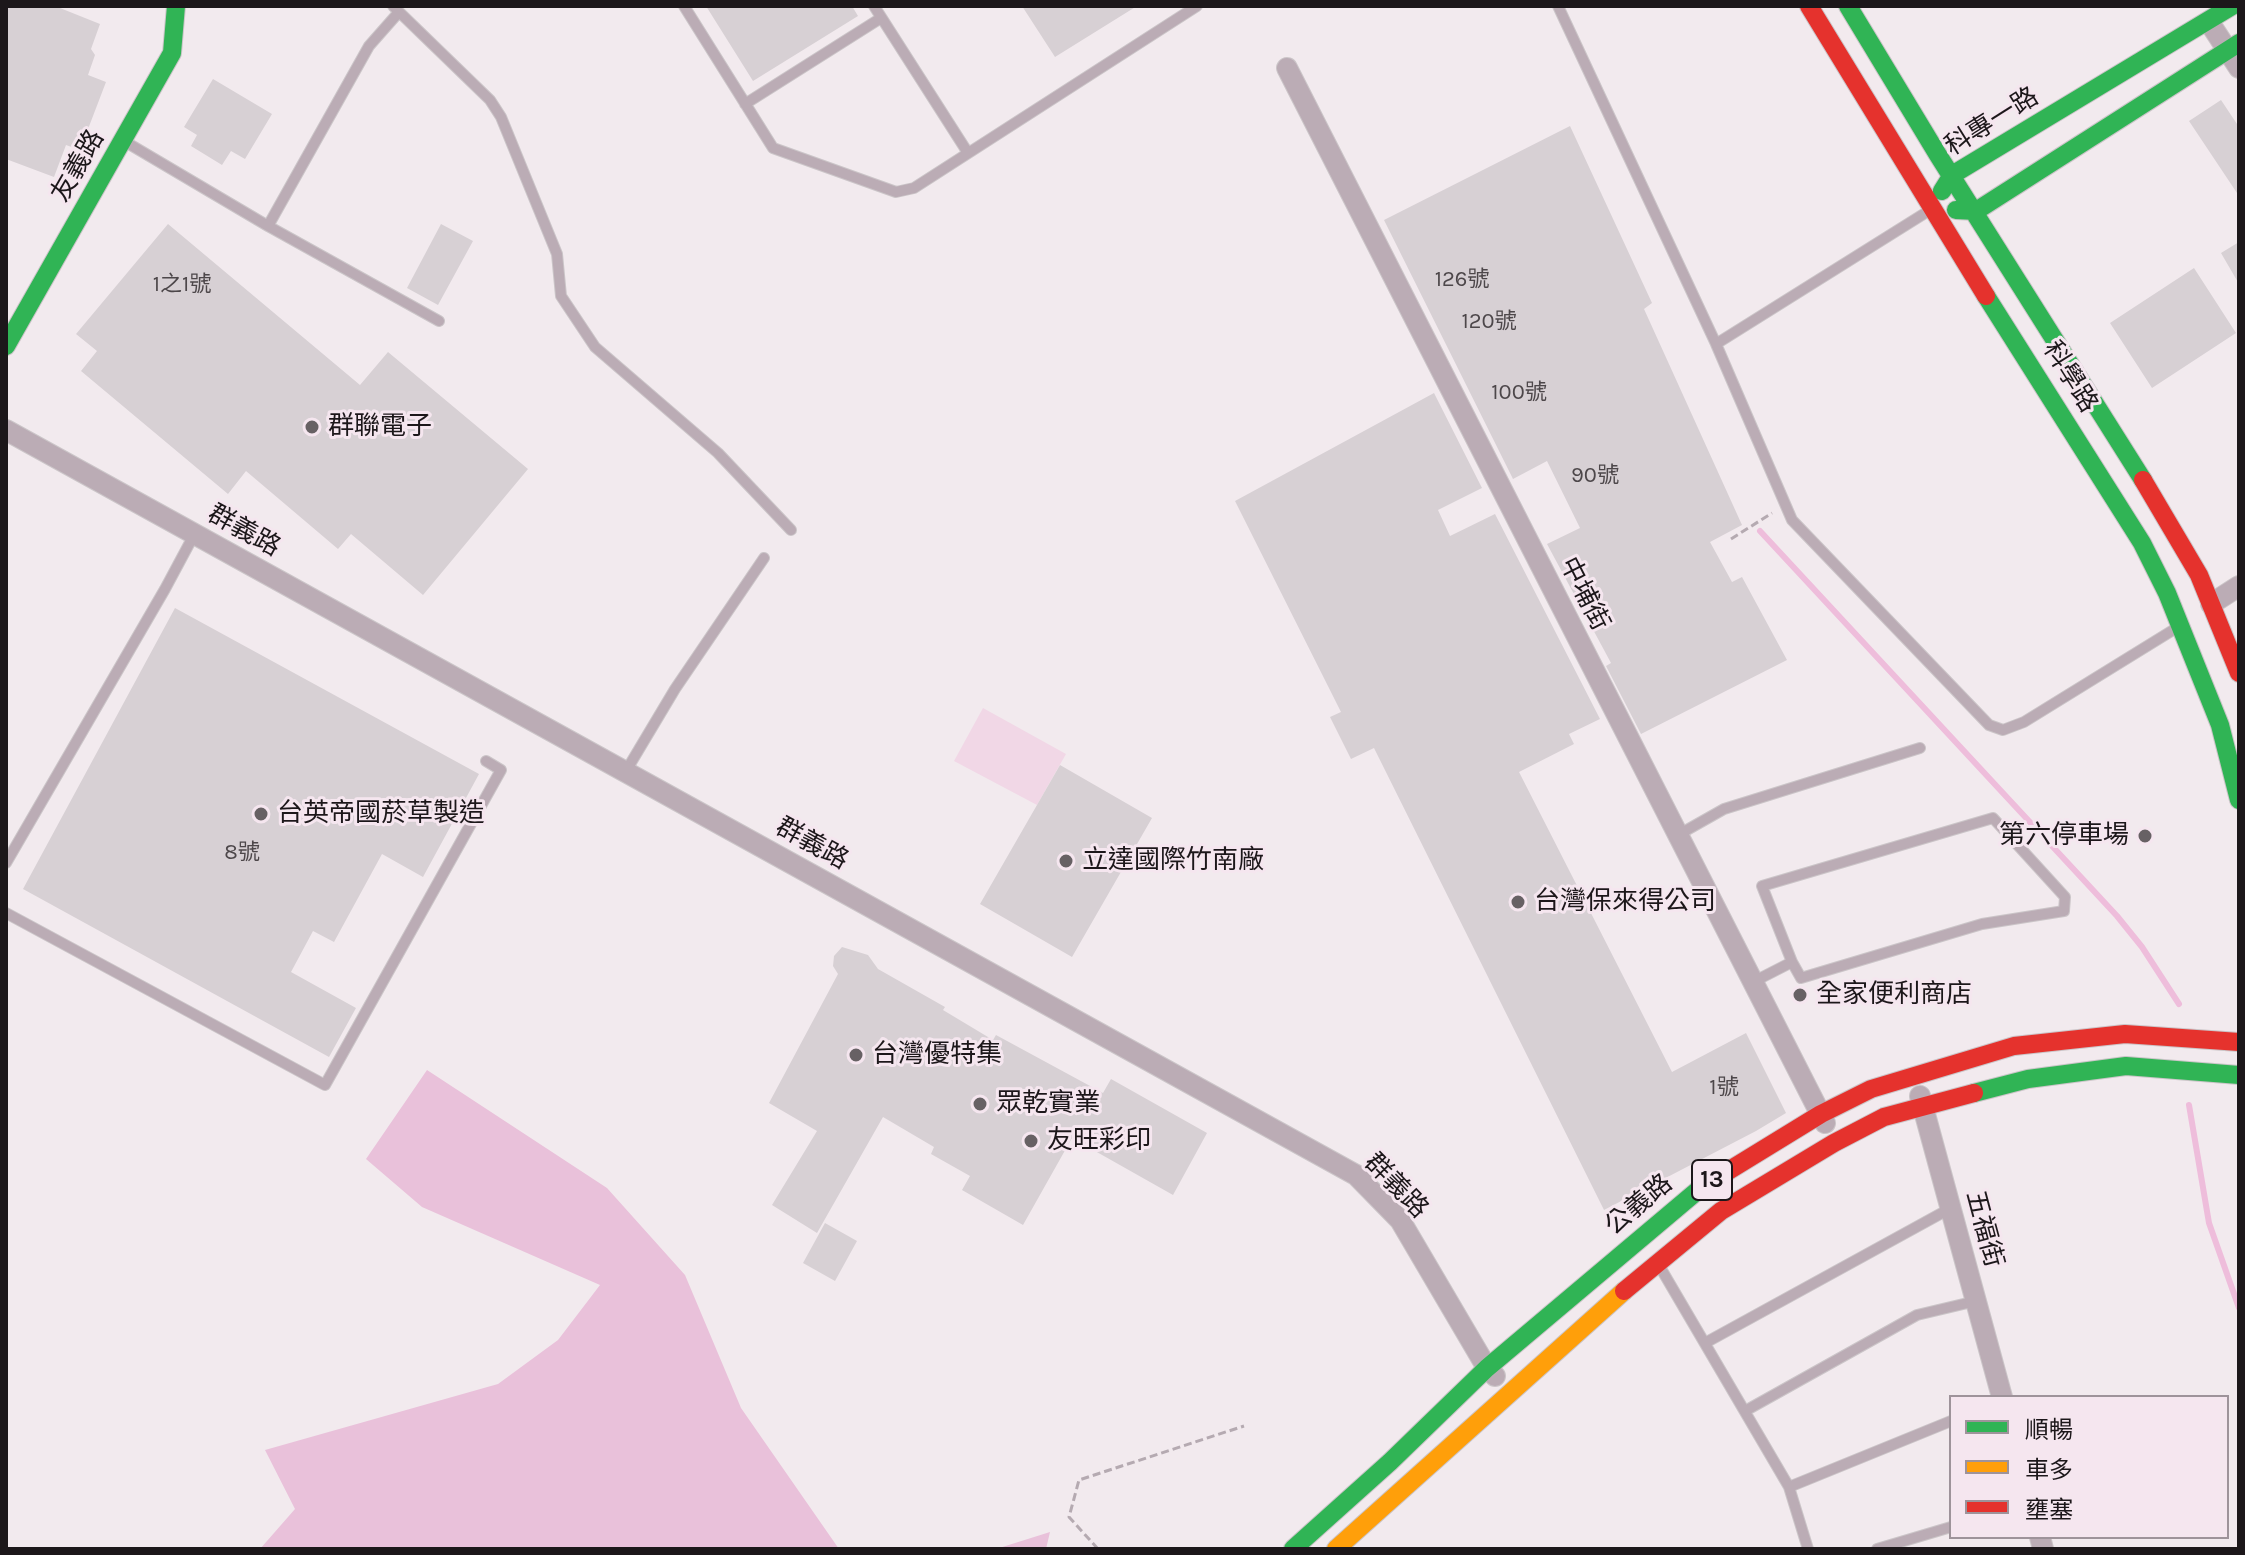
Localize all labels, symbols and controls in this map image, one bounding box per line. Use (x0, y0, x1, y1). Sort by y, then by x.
street label: 科專一路 (1940, 81, 2044, 163)
street label: 友義路 (45, 124, 111, 208)
house number: 126號 (1435, 267, 1489, 293)
house number: 1之1號 (153, 272, 211, 298)
house number: 120號 (1461, 309, 1517, 335)
street label: 科學路 (2036, 336, 2104, 418)
house number: 100號 (1491, 380, 1547, 406)
place label: 群聯電子 (328, 411, 432, 443)
marker: 群聯電子 (303, 418, 321, 436)
house number: 90號 (1571, 463, 1619, 489)
street label: 群義路 (202, 498, 286, 564)
street label: 中埔街 (1552, 552, 1616, 636)
place label: 台英帝國菸草製造 (277, 798, 485, 830)
marker: 台英帝國菸草製造 (252, 805, 270, 823)
street label: 群義路 (770, 811, 854, 877)
place label: 第六停車場 (1999, 820, 2129, 852)
marker: 第六停車場 (2136, 827, 2154, 845)
house number: 8號 (224, 840, 260, 866)
place label: 立達國際竹南廠 (1082, 845, 1264, 877)
marker: 立達國際竹南廠 (1057, 852, 1075, 870)
place label: 台灣保來得公司 (1534, 886, 1716, 918)
marker: 台灣保來得公司 (1509, 893, 1527, 911)
place label: 全家便利商店 (1816, 979, 1972, 1011)
marker: 全家便利商店 (1791, 986, 1809, 1004)
place label: 台灣優特集 (872, 1039, 1002, 1071)
marker: 台灣優特集 (847, 1046, 865, 1064)
house number: 1號 (1709, 1075, 1739, 1101)
place label: 眾乾實業 (996, 1088, 1100, 1120)
marker: 眾乾實業 (971, 1095, 989, 1113)
place label: 友旺彩印 (1047, 1125, 1151, 1157)
marker: 友旺彩印 (1022, 1132, 1040, 1150)
street label: 群義路 (1358, 1147, 1434, 1225)
road number: 13 (1692, 1160, 1732, 1200)
street label: 公義路 (1599, 1168, 1679, 1242)
street label: 五福街 (1959, 1187, 2009, 1271)
legend (1949, 1395, 2229, 1539)
text: 順暢 (2025, 1416, 2073, 1444)
text: 車多 (2025, 1456, 2073, 1484)
text: 壅塞 (2025, 1496, 2073, 1524)

